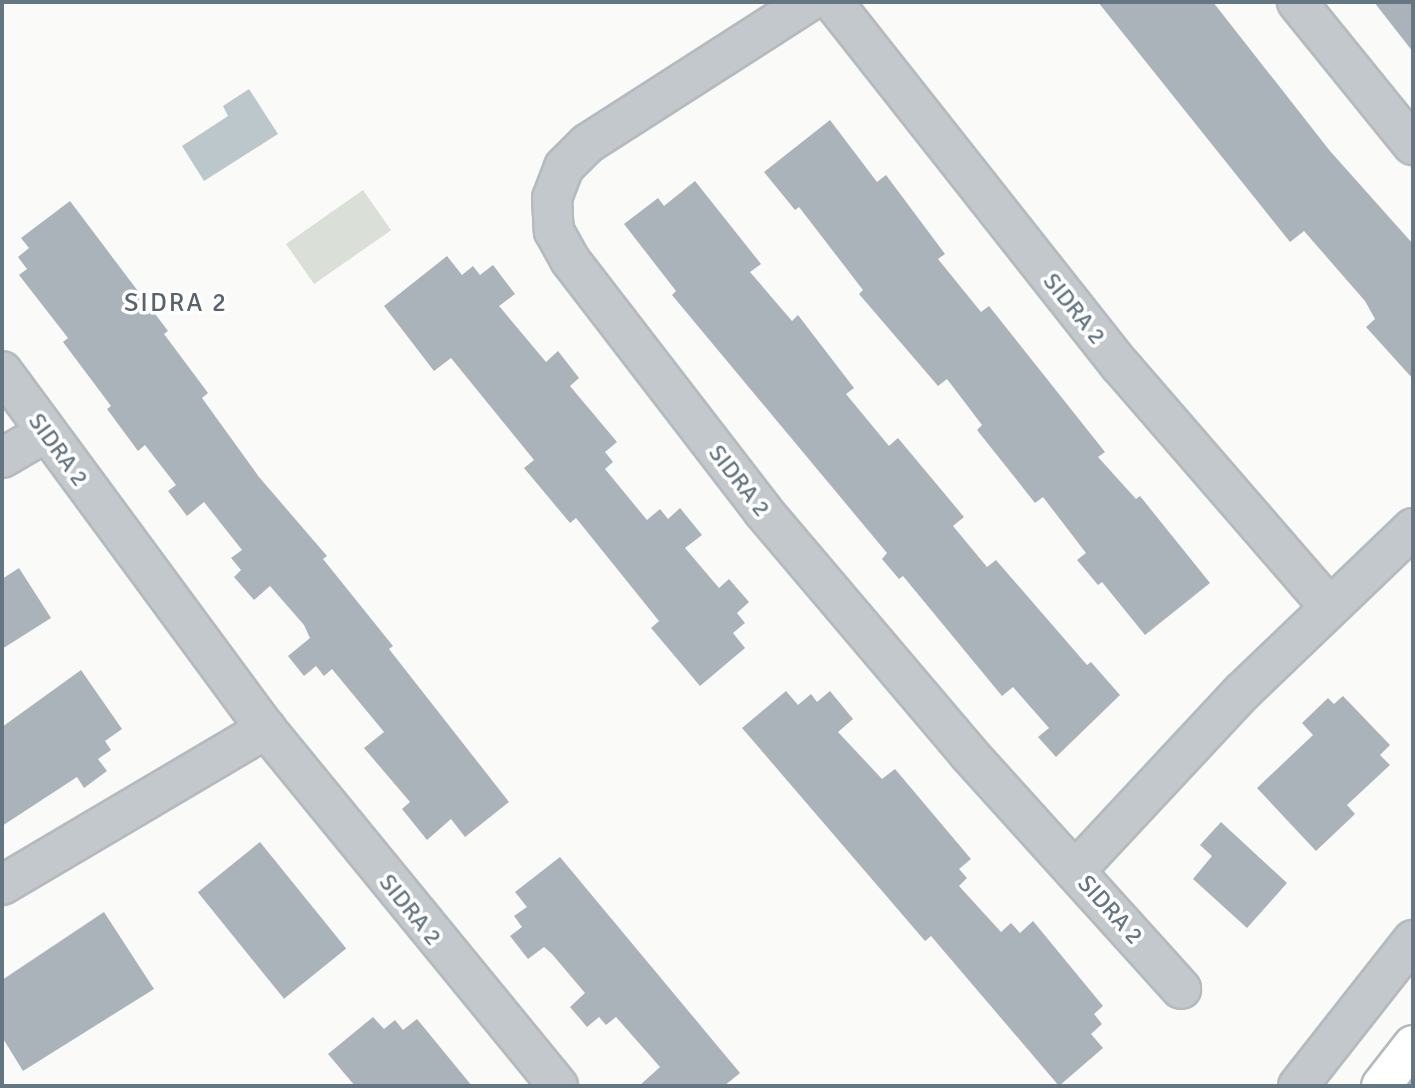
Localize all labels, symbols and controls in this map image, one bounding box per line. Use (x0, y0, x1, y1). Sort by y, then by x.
street label: SIDRA 2 (1037, 268, 1111, 350)
district label: SIDRA 2 (125, 288, 227, 320)
street label: SIDRA 2 (22, 408, 94, 492)
street label: SIDRA 2 (702, 439, 776, 523)
street label: SIDRA 2 (373, 869, 447, 951)
street label: SIDRA 2 (1071, 869, 1149, 951)

